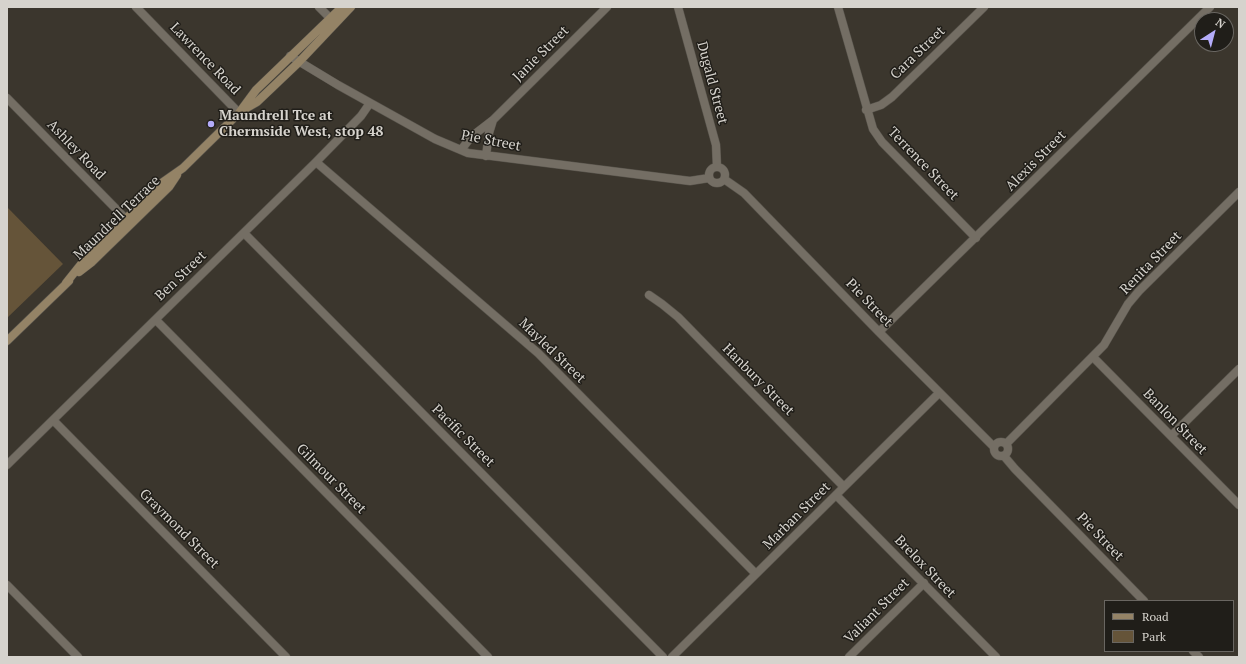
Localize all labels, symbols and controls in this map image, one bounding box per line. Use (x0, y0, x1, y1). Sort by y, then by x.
north arrow (1194, 12, 1234, 52)
text: N (1213, 15, 1228, 31)
street label: Lawrence Road (166, 19, 244, 99)
street label: Janie Street (510, 23, 572, 85)
street label: Cara Street (887, 23, 949, 83)
street label: Dugald Street (693, 40, 731, 126)
place label: Maundrell Tce at Chermside West, stop 48 (219, 108, 383, 140)
street label: Ashley Road (43, 117, 109, 183)
marker: Maundrell Tce at Chermside West, stop 48 (206, 119, 216, 129)
street label: Terrence Street (884, 124, 962, 204)
street label: Pie Street (460, 127, 522, 155)
street label: Alexis Street (1002, 127, 1070, 195)
street label: Maundrell Terrace (70, 173, 164, 263)
street label: Renita Street (1117, 228, 1185, 298)
street label: Ben Street (152, 247, 210, 305)
street label: Pie Street (842, 275, 896, 331)
street label: Mayled Street (515, 315, 589, 387)
street label: Hanbury Street (719, 341, 797, 419)
street label: Banlon Street (1139, 386, 1211, 458)
street label: Pacific Street (428, 401, 498, 471)
street label: Gilmour Street (293, 441, 369, 517)
street label: Marban Street (760, 479, 834, 553)
street label: Graymond Street (136, 486, 222, 572)
street label: Pie Street (1073, 509, 1127, 565)
street label: Brelox Street (891, 532, 959, 602)
street label: Valiant Street (841, 575, 913, 647)
legend (1104, 600, 1234, 652)
text: Road (1142, 609, 1169, 624)
text: Park (1142, 629, 1166, 644)

